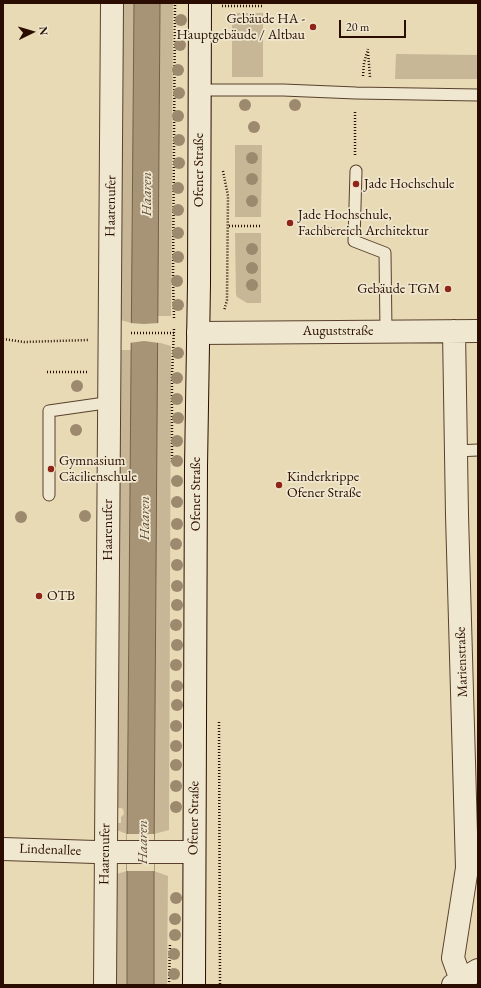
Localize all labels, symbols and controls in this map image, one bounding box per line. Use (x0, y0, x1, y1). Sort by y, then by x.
place label: Gebäude HA - Hauptgebäude / Altbau (177, 11, 305, 44)
north arrow (12, 12, 52, 52)
scale bar (341, 12, 408, 38)
text: 20 m (346, 19, 369, 35)
marker: Gebäude HA - Hauptgebäude / Altbau (308, 22, 318, 32)
text: N (37, 26, 51, 36)
street label: Ofener Straße (191, 133, 207, 207)
water label: Haaren (138, 172, 156, 216)
street label: Haarenufer (102, 175, 120, 237)
place label: Jade Hochschule (364, 176, 454, 192)
marker: Jade Hochschule (351, 179, 361, 189)
place label: Jade Hochschule, Fachbereich Architektur (298, 207, 429, 240)
marker: Jade Hochschule, Fachbereich Architektur (285, 218, 295, 228)
place label: Gebäude TGM (357, 281, 440, 297)
marker: Gebäude TGM (443, 284, 453, 294)
street label: Auguststraße (302, 323, 374, 339)
place label: Gymnasium Cäcilienschule (59, 453, 137, 486)
street label: Ofener Straße (188, 457, 204, 531)
marker: Gymnasium Cäcilienschule (46, 464, 56, 474)
place label: Kinderkrippe Ofener Straße (287, 469, 361, 502)
marker: Kinderkrippe Ofener Straße (274, 480, 284, 490)
water label: Haaren (136, 496, 154, 540)
street label: Haarenufer (100, 499, 116, 561)
place label: OTB (47, 588, 75, 604)
marker: OTB (34, 591, 44, 601)
street label: Marienstraße (452, 626, 472, 698)
street label: Ofener Straße (185, 781, 203, 855)
water label: Haaren (134, 820, 152, 864)
street label: Haarenufer (96, 823, 114, 885)
street label: Lindenallee (19, 841, 81, 859)

